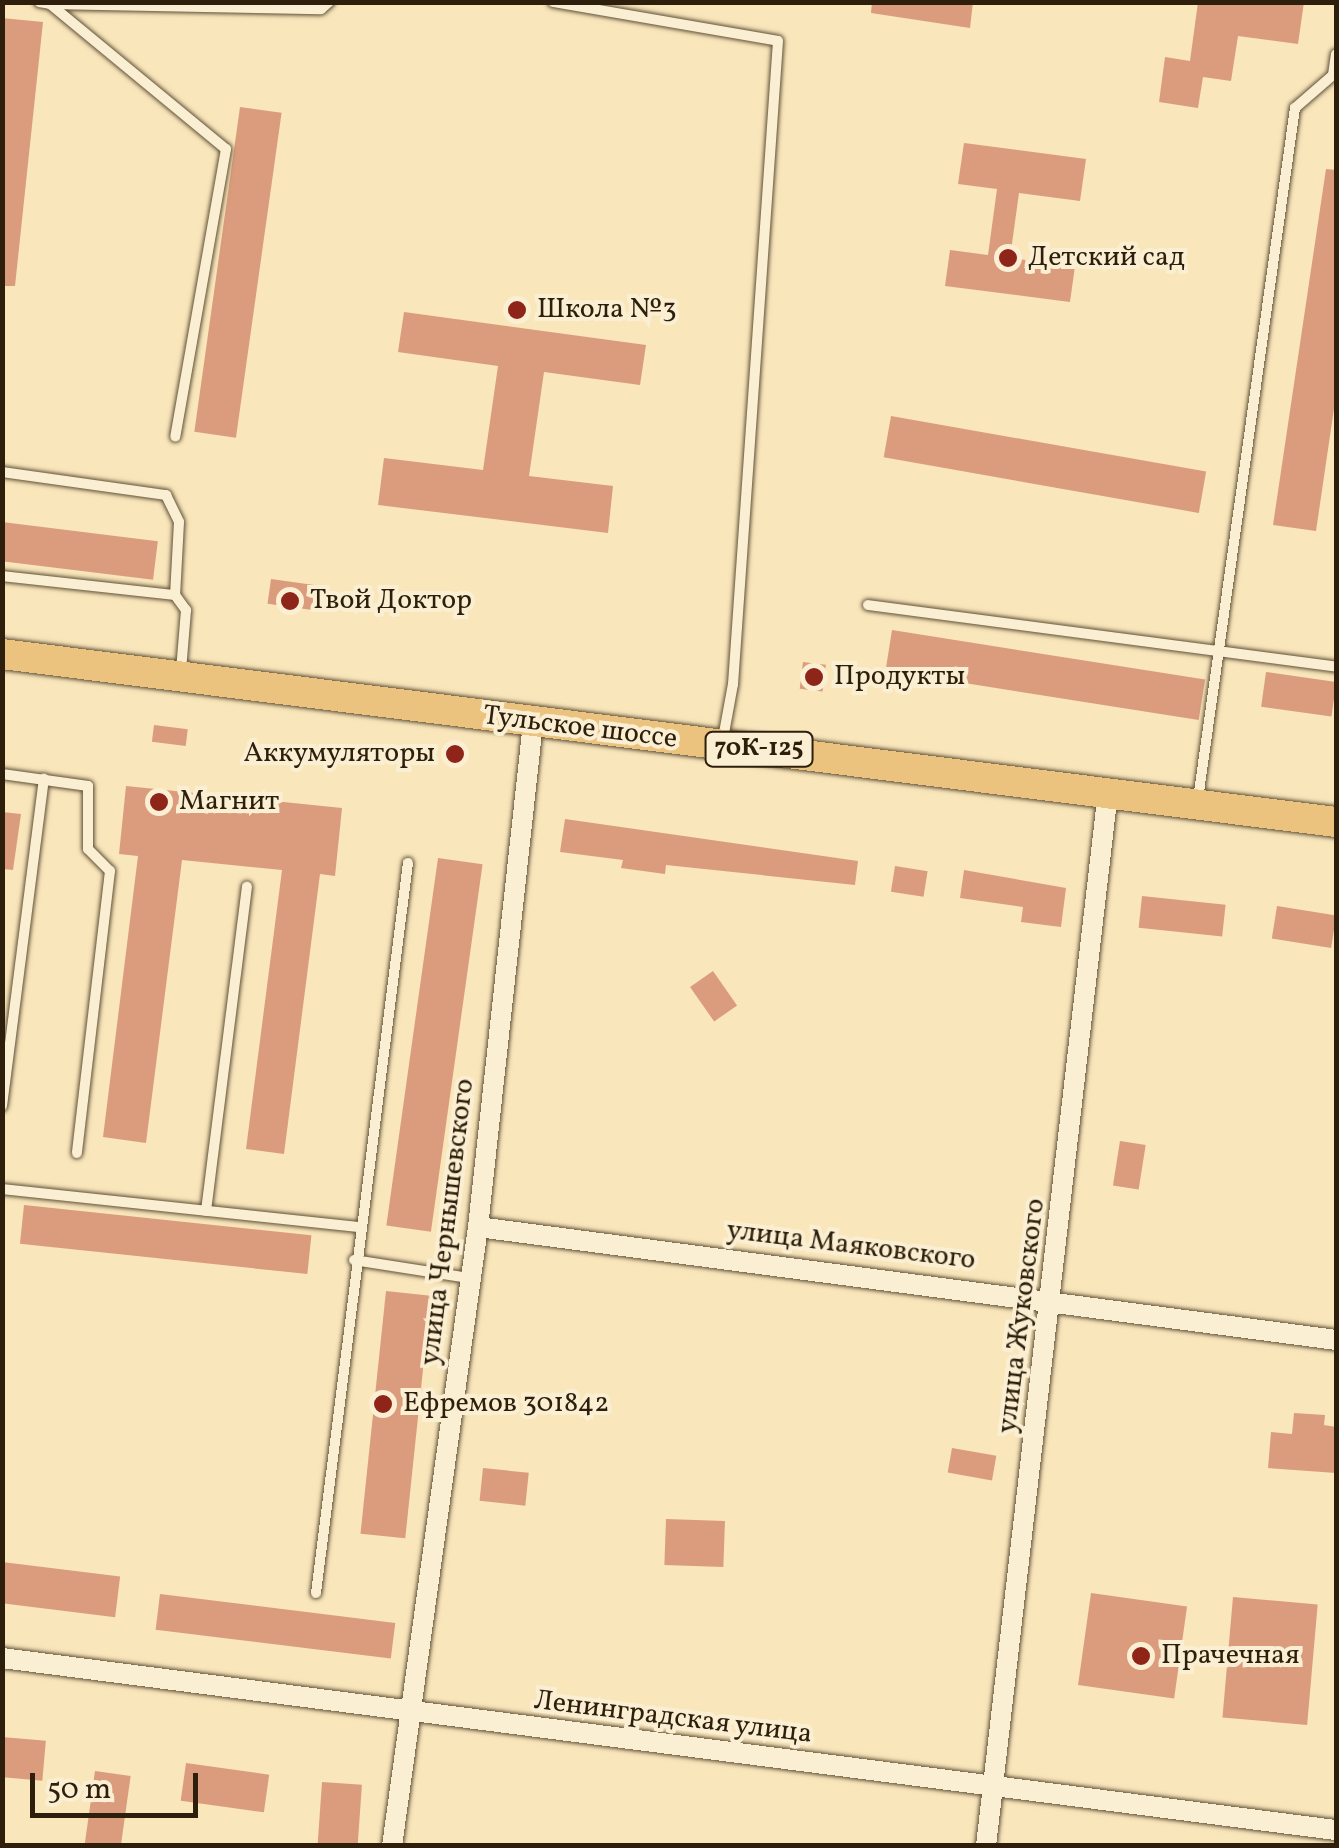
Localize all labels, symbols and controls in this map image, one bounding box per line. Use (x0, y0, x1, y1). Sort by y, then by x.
place label: Детский сад (1028, 241, 1185, 275)
marker: Детский сад (997, 247, 1019, 269)
place label: Школа №3 (537, 293, 677, 327)
marker: Школа №3 (506, 299, 528, 321)
place label: Твой Доктор (310, 584, 472, 618)
marker: Твой Доктор (279, 590, 301, 612)
place label: Продукты (834, 660, 965, 694)
marker: Продукты (803, 666, 825, 688)
street label: Тульское шоссе (481, 699, 679, 757)
road number: 70К-125 (704, 729, 814, 769)
place label: Аккумуляторы (244, 737, 435, 771)
marker: Аккумуляторы (444, 743, 466, 765)
place label: Магнит (179, 785, 279, 819)
marker: Магнит (148, 791, 170, 813)
street label: улица Чернышевского (414, 1077, 482, 1367)
street label: улица Жуковского (991, 1197, 1053, 1435)
street label: улица Маяковского (725, 1214, 977, 1278)
place label: Ефремов 301842 (403, 1387, 609, 1421)
marker: Ефремов 301842 (372, 1393, 394, 1415)
place label: Прачечная (1161, 1639, 1300, 1673)
marker: Прачечная (1130, 1645, 1152, 1667)
street label: Ленинградская улица (532, 1684, 814, 1752)
scale bar (35, 1753, 202, 1815)
text: 50 m (47, 1769, 111, 1811)

